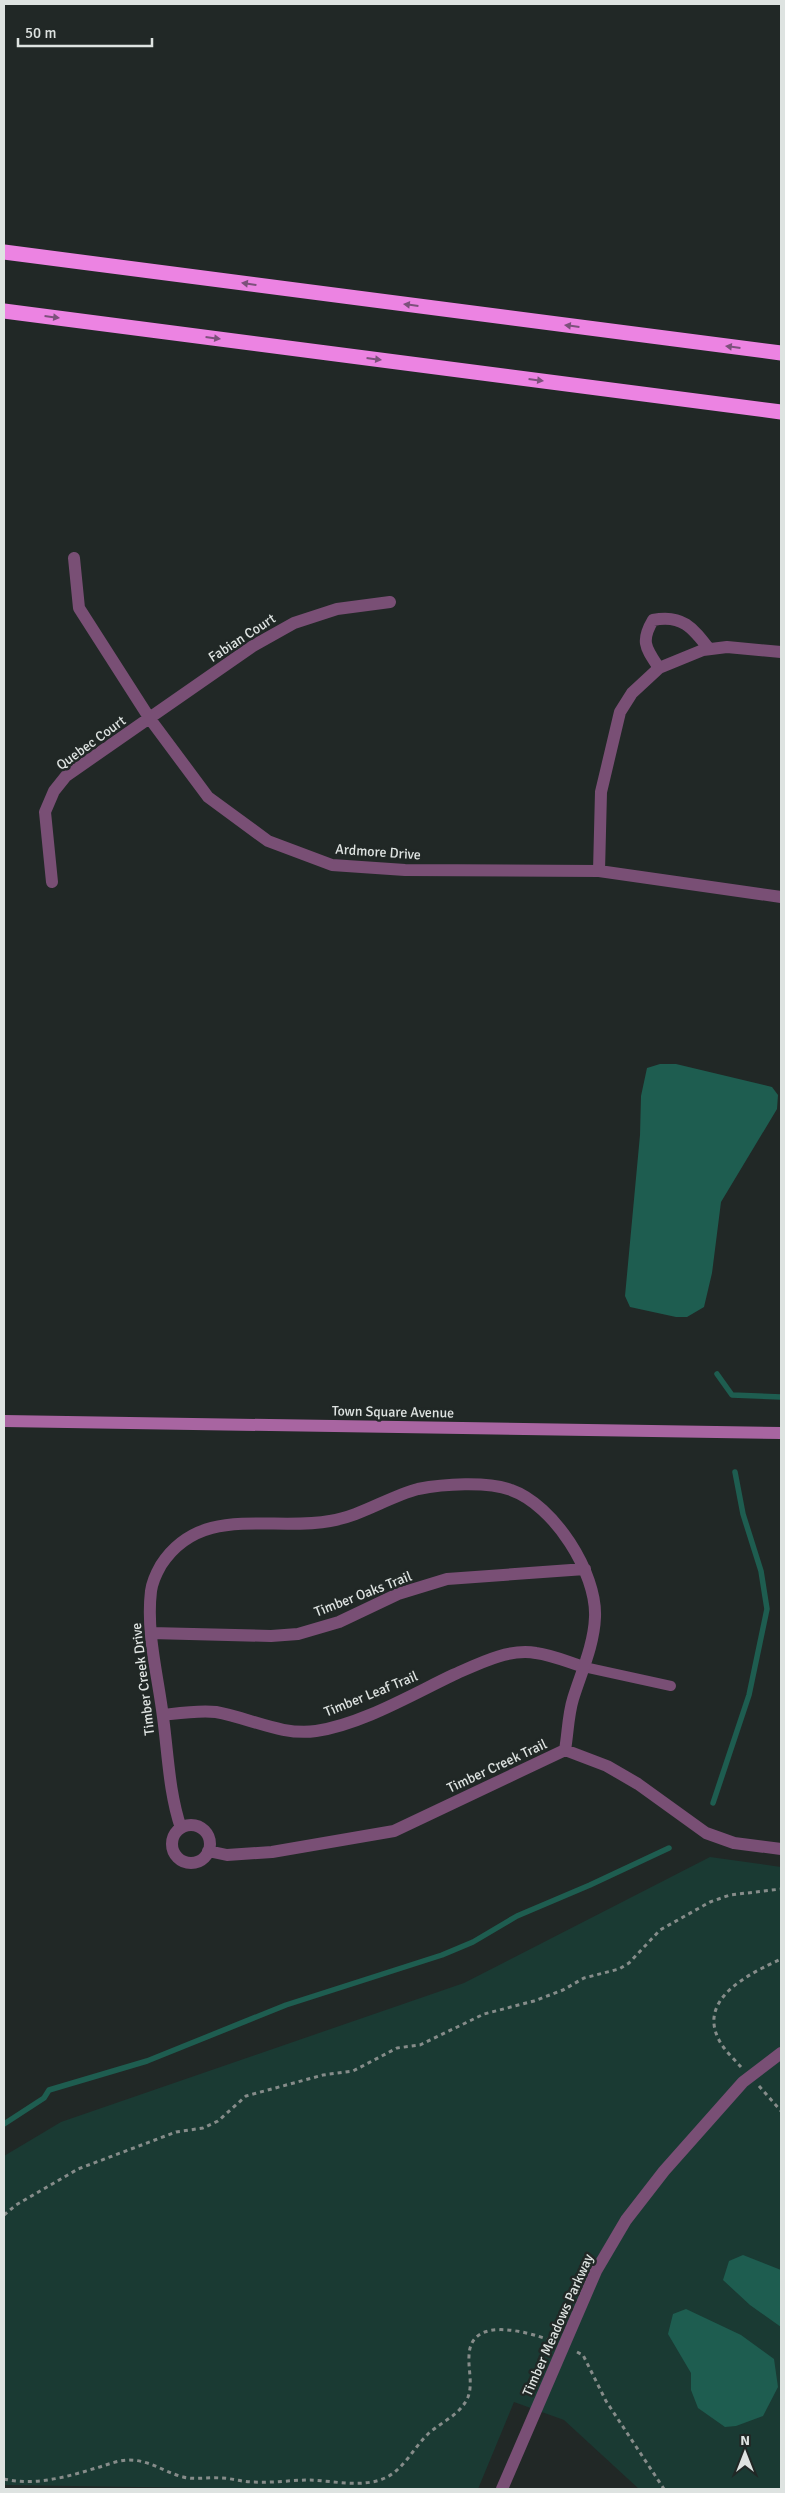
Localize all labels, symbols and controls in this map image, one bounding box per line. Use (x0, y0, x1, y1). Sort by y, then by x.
scale bar (18, 15, 151, 47)
text: 50 m (25, 24, 56, 42)
one-way arrow (241, 280, 257, 288)
one-way arrow (402, 301, 418, 309)
one-way arrow (44, 313, 60, 321)
one-way arrow (563, 322, 579, 330)
one-way arrow (206, 334, 222, 342)
one-way arrow (725, 343, 741, 351)
one-way arrow (367, 355, 383, 363)
one-way arrow (528, 376, 544, 384)
street label: Fabian Court (205, 610, 279, 666)
street label: Quebec Court (53, 712, 129, 774)
street label: Ardmore Drive (335, 841, 421, 863)
street label: Town Square Avenue (332, 1402, 454, 1422)
street label: Timber Oaks Trail (312, 1568, 414, 1620)
street label: Timber Creek Drive (128, 1622, 158, 1736)
street label: Timber Leaf Trail (322, 1667, 420, 1721)
street label: Timber Creek Trail (444, 1735, 550, 1797)
street label: Timber Meadows Parkway (519, 2251, 597, 2399)
north arrow (720, 2428, 770, 2478)
text: N (740, 2432, 750, 2449)

